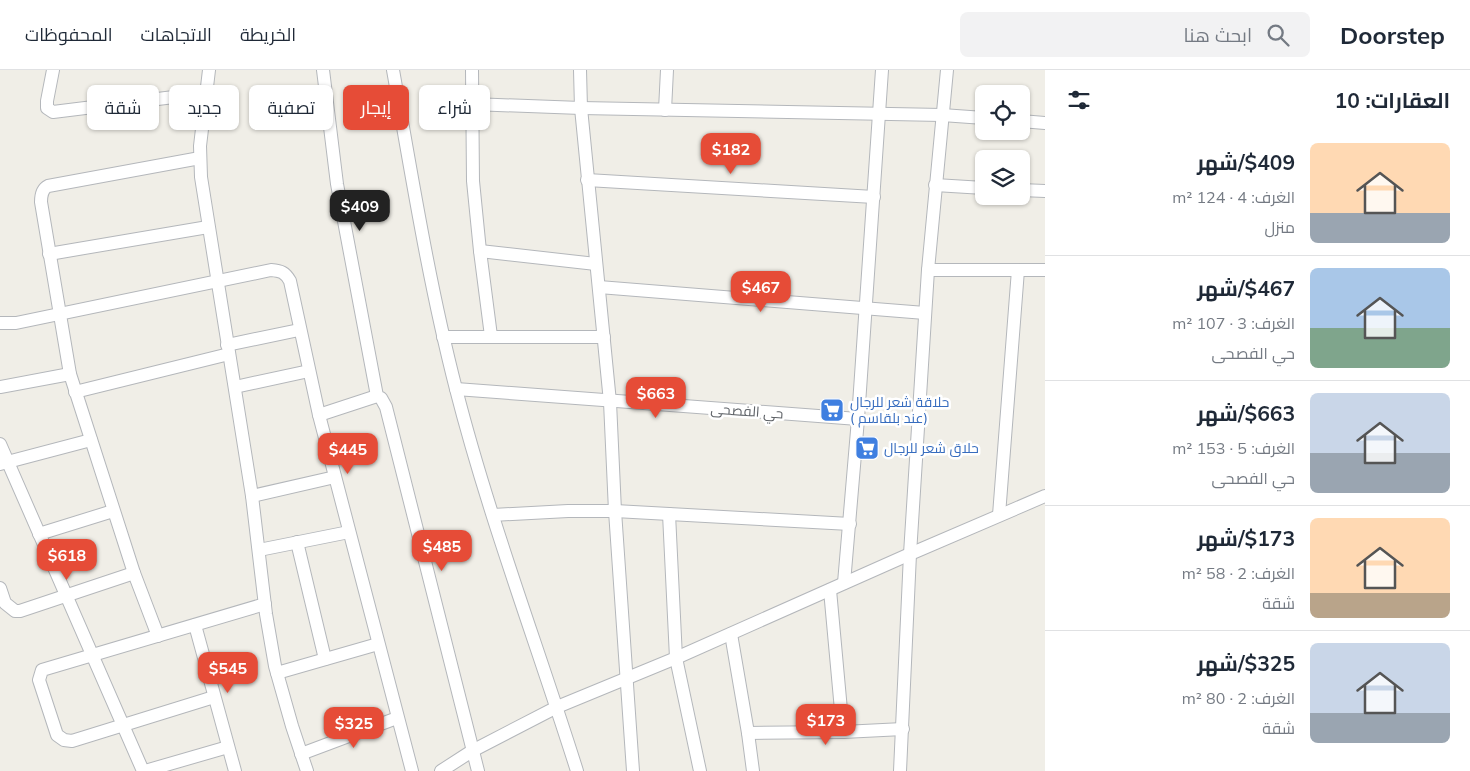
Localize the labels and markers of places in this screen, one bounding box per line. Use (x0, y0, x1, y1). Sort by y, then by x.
pin: $182 (701, 132, 761, 175)
pin: $409 (330, 190, 390, 232)
pin: $467 (731, 270, 791, 313)
pin: $663 (626, 376, 686, 419)
place label: حلاقة شعر للرجال ( عند بلقاسم) (850, 393, 949, 428)
supermarket icon: حلاقة شعر للرجال ( عند بلقاسم) (819, 397, 845, 423)
pin: $445 (318, 432, 378, 475)
supermarket icon: حلاق شعر للرجال (854, 435, 880, 461)
place label: حلاق شعر للرجال (884, 439, 979, 457)
pin: $485 (412, 530, 472, 572)
pin: $618 (37, 538, 97, 581)
pin: $545 (198, 652, 258, 694)
pin: $173 (796, 704, 856, 746)
pin: $325 (324, 706, 384, 749)

